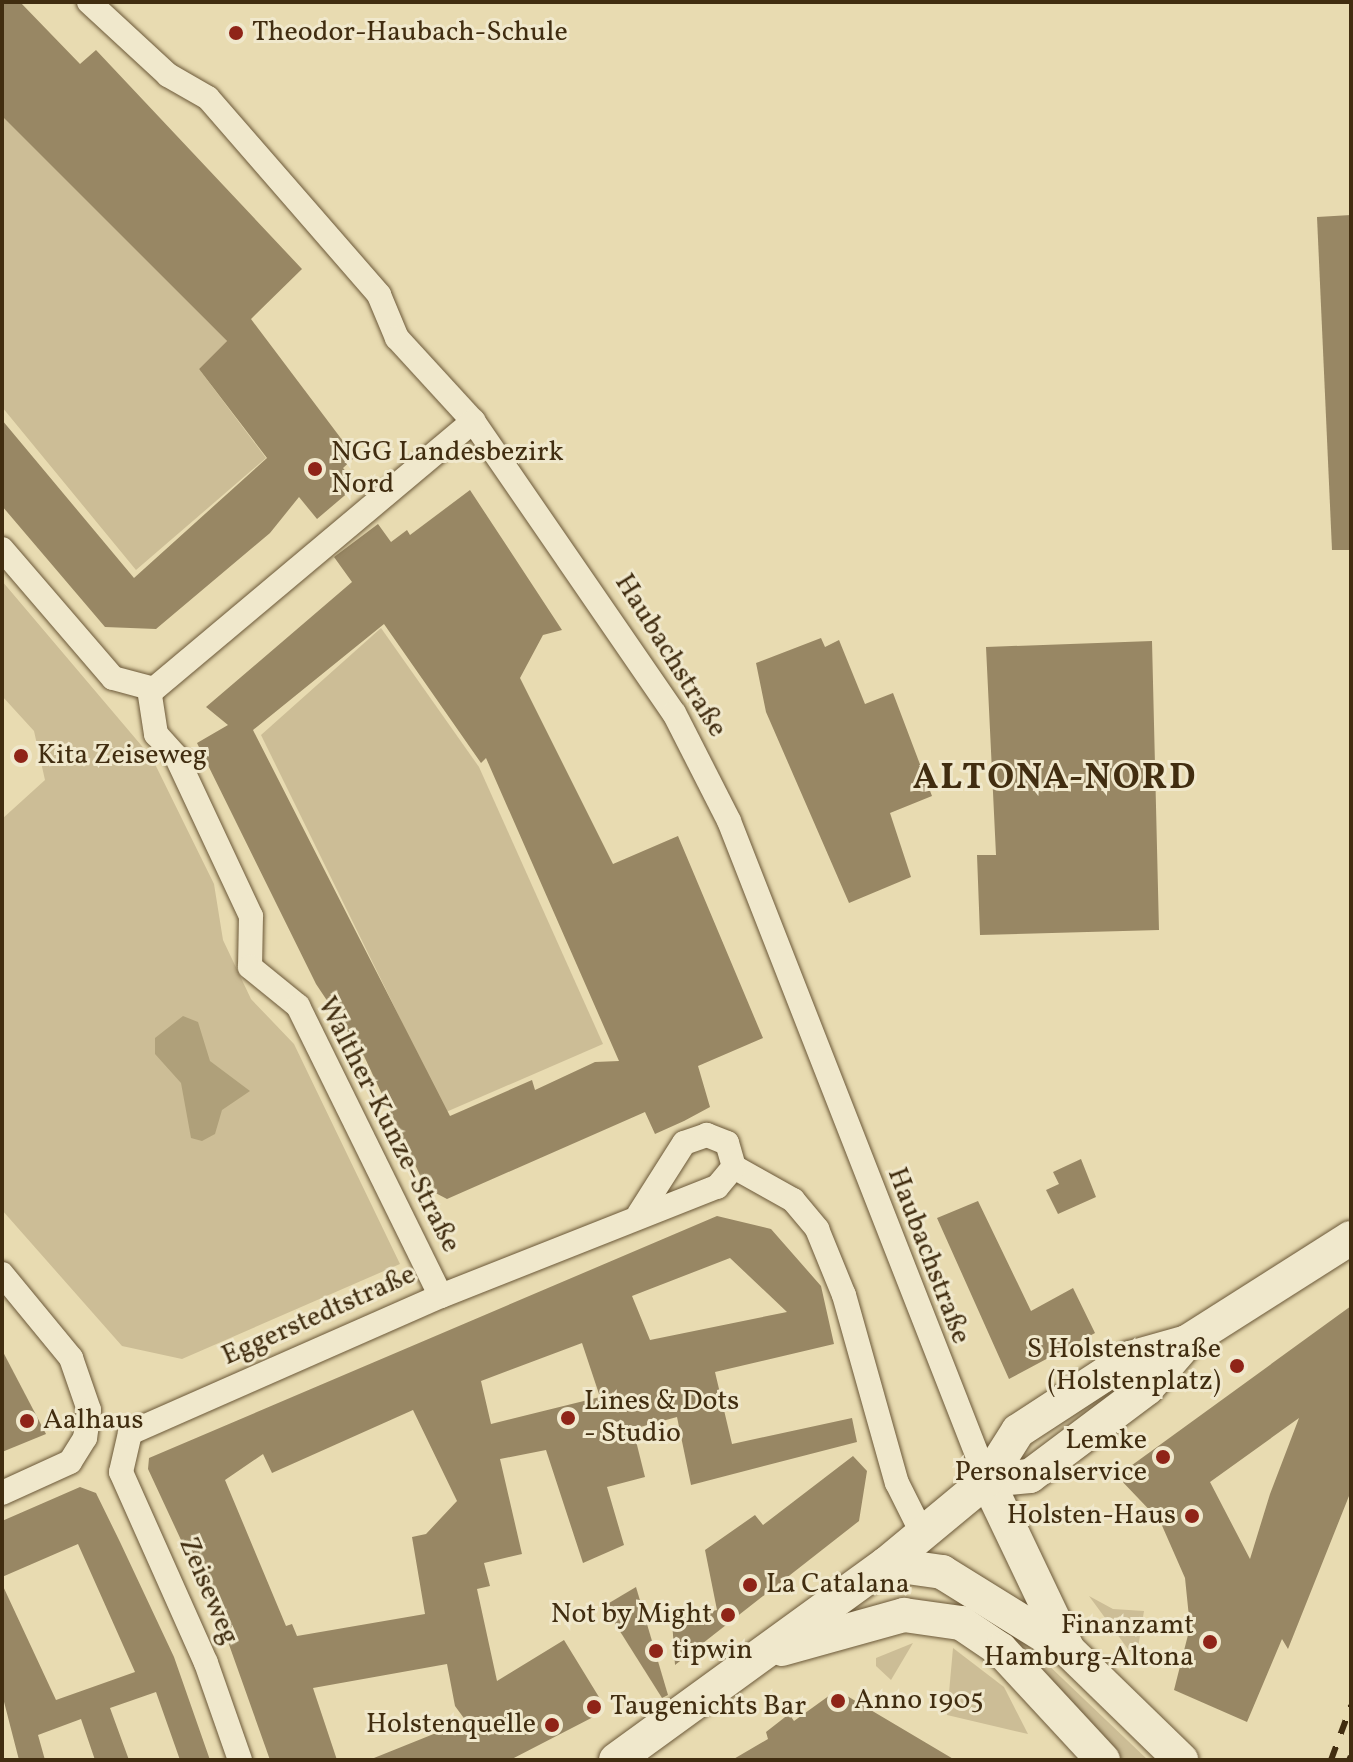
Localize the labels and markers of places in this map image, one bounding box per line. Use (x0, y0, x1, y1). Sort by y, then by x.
place label: Theodor-Haubach-Schule (252, 16, 568, 50)
marker: Theodor-Haubach-Schule (227, 24, 245, 42)
place label: NGG Landesbezirk Nord (331, 436, 564, 502)
marker: NGG Landesbezirk Nord (306, 460, 324, 478)
place label: Kita Zeiseweg (37, 739, 207, 773)
marker: Kita Zeiseweg (12, 747, 30, 765)
place label: S Holstenstraße (Holstenplatz) (1027, 1333, 1221, 1399)
marker: S Holstenstraße (Holstenplatz) (1228, 1357, 1246, 1375)
place label: Lines & Dots - Studio (584, 1385, 739, 1451)
place label: Aalhaus (43, 1404, 143, 1438)
marker: Lines & Dots - Studio (559, 1409, 577, 1427)
marker: Aalhaus (18, 1412, 36, 1430)
place label: Lemke Personalservice (954, 1424, 1147, 1490)
marker: Lemke Personalservice (1154, 1448, 1172, 1466)
place label: Holsten-Haus (1007, 1499, 1176, 1533)
marker: Holsten-Haus (1183, 1507, 1201, 1525)
place label: La Catalana (766, 1568, 910, 1602)
marker: La Catalana (741, 1576, 759, 1594)
place label: Not by Might (550, 1598, 712, 1632)
marker: Not by Might (719, 1606, 737, 1624)
place label: Finanzamt Hamburg-Altona (984, 1609, 1194, 1675)
marker: Finanzamt Hamburg-Altona (1201, 1633, 1219, 1651)
place label: tipwin (672, 1634, 753, 1668)
marker: tipwin (647, 1642, 665, 1660)
place label: Anno 1905 (854, 1684, 984, 1718)
place label: Taugenichts Bar (610, 1690, 806, 1724)
marker: Anno 1905 (829, 1692, 847, 1710)
marker: Taugenichts Bar (585, 1698, 603, 1716)
place label: Holstenquelle (366, 1708, 536, 1742)
marker: Holstenquelle (543, 1716, 561, 1734)

